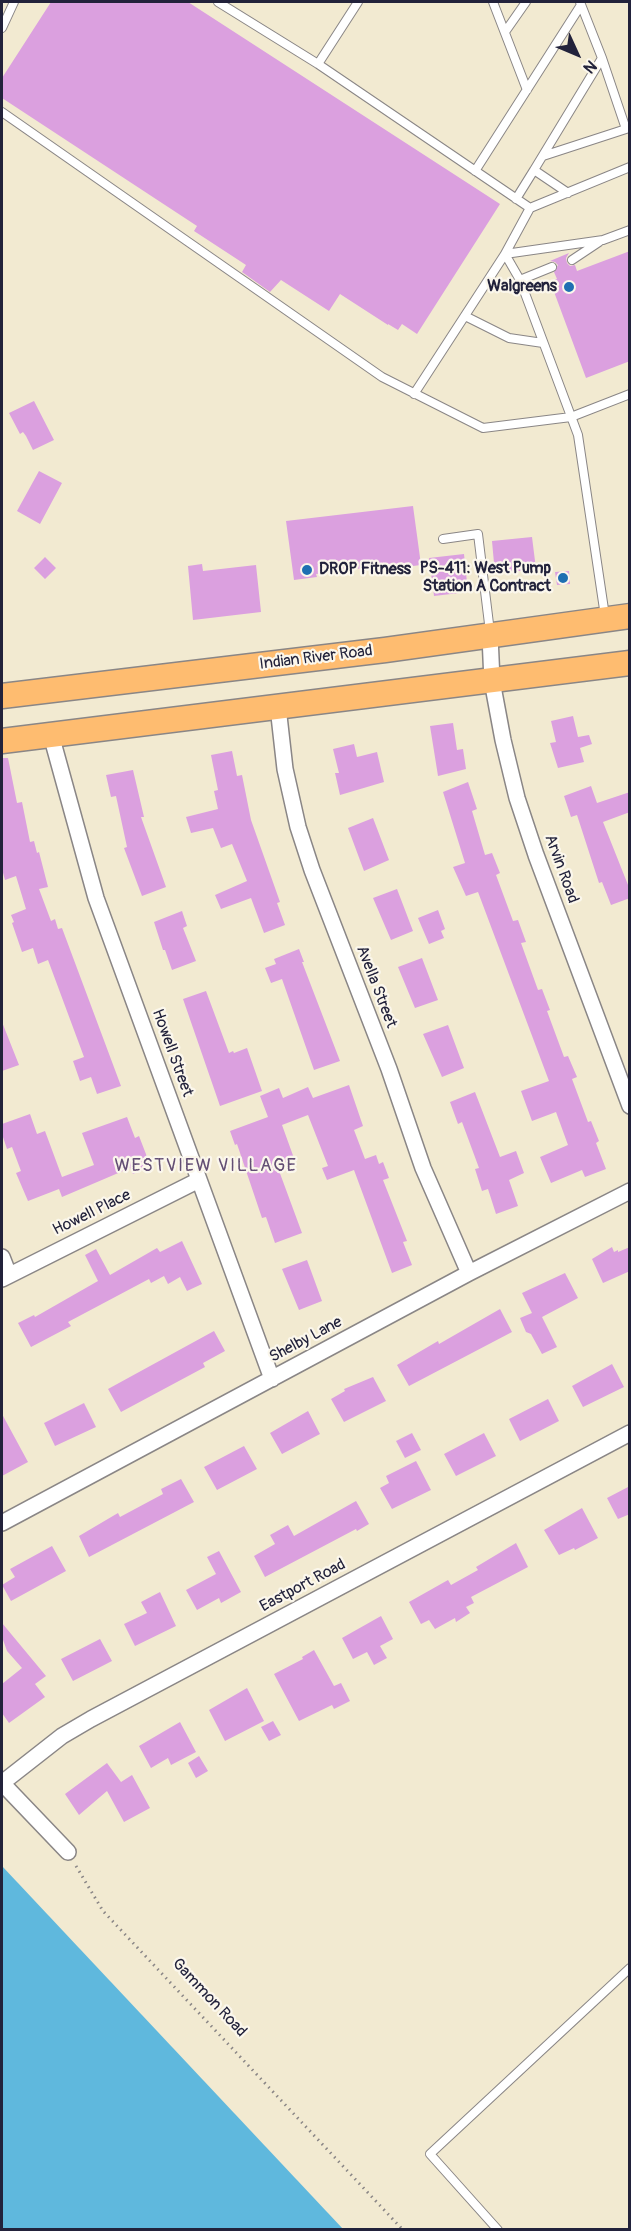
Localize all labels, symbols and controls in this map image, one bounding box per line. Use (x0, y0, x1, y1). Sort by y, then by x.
north arrow (547, 24, 607, 84)
text: N (579, 56, 601, 77)
place label: Walgreens (487, 277, 557, 297)
marker: Walgreens (562, 280, 576, 294)
place label: PS-411: West Pump Station A Contract (420, 559, 551, 597)
place label: DROP Fitness (319, 560, 411, 580)
marker: DROP Fitness (300, 563, 314, 577)
marker: PS-411: West Pump Station A Contract (556, 571, 570, 585)
street label: Indian River Road (258, 642, 374, 674)
street label: Arvin Road (540, 832, 582, 906)
street label: Avella Street (352, 943, 400, 1031)
street label: Howell Street (147, 1007, 197, 1099)
district label: WESTVIEW VILLAGE (115, 1155, 297, 1177)
street label: Howell Place (50, 1186, 134, 1240)
street label: Shelby Lane (266, 1313, 346, 1367)
street label: Eastport Road (257, 1555, 349, 1617)
street label: Gammon Road (168, 1955, 250, 2041)

